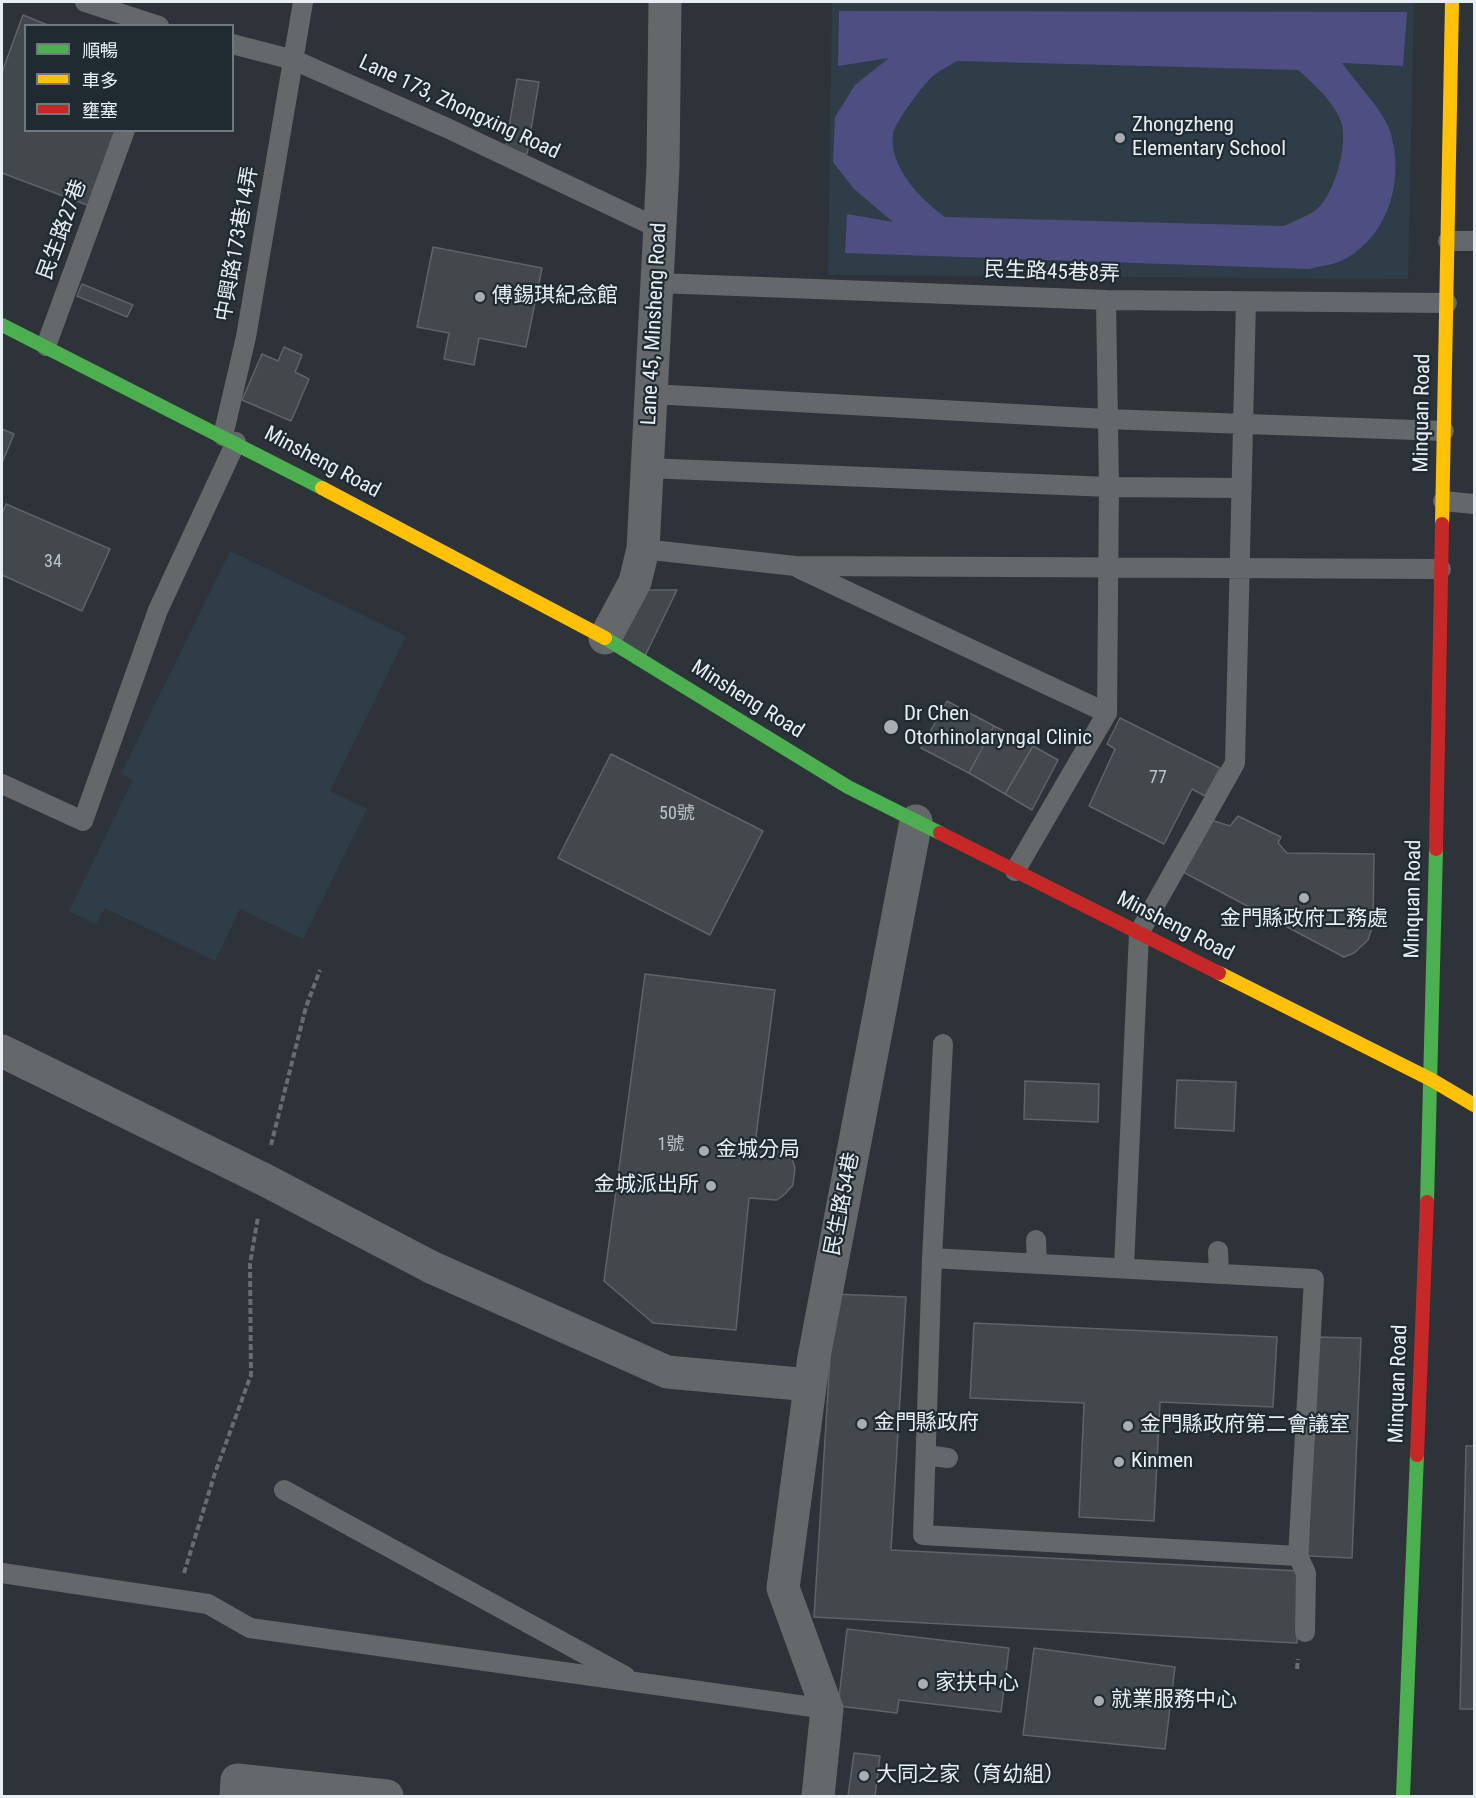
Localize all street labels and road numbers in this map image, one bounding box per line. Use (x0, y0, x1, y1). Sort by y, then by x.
street label: Lane 173, Zhongxing Road (355, 50, 563, 166)
street label: 中興路173巷14弄 (212, 165, 264, 323)
street label: 民生路27巷 (33, 176, 93, 284)
street label: Lane 45, Minsheng Road (637, 222, 673, 426)
street label: 民生路45巷8弄 (984, 258, 1120, 288)
street label: Minquan Road (1409, 353, 1437, 473)
street label: Minsheng Road (260, 422, 384, 504)
street label: Minsheng Road (686, 655, 808, 745)
street label: Minquan Road (1400, 839, 1428, 959)
street label: Minsheng Road (1112, 887, 1238, 967)
street label: 民生路54巷 (821, 1150, 865, 1258)
street label: Minquan Road (1384, 1324, 1414, 1444)

